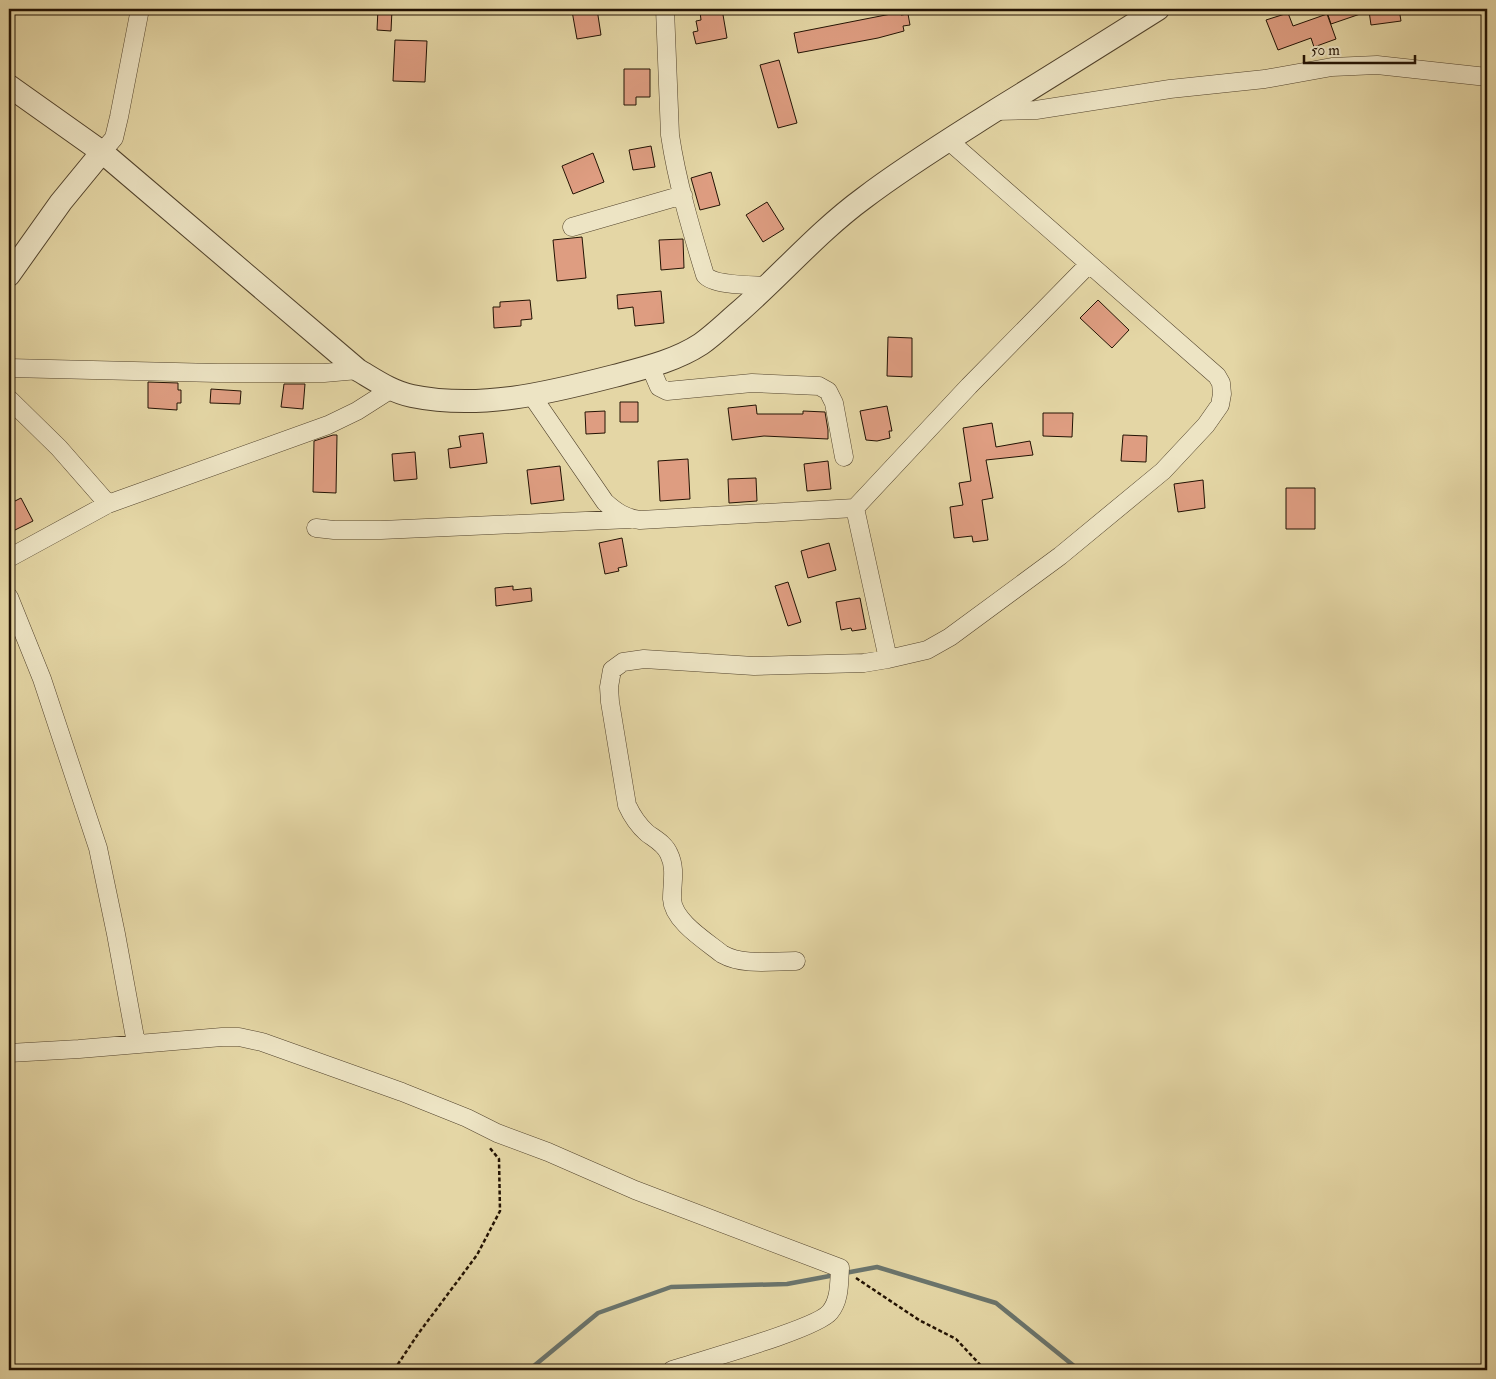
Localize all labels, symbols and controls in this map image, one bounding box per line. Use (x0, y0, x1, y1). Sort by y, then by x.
scale bar (1304, 32, 1415, 64)
text: 50 m (1311, 41, 1340, 60)

